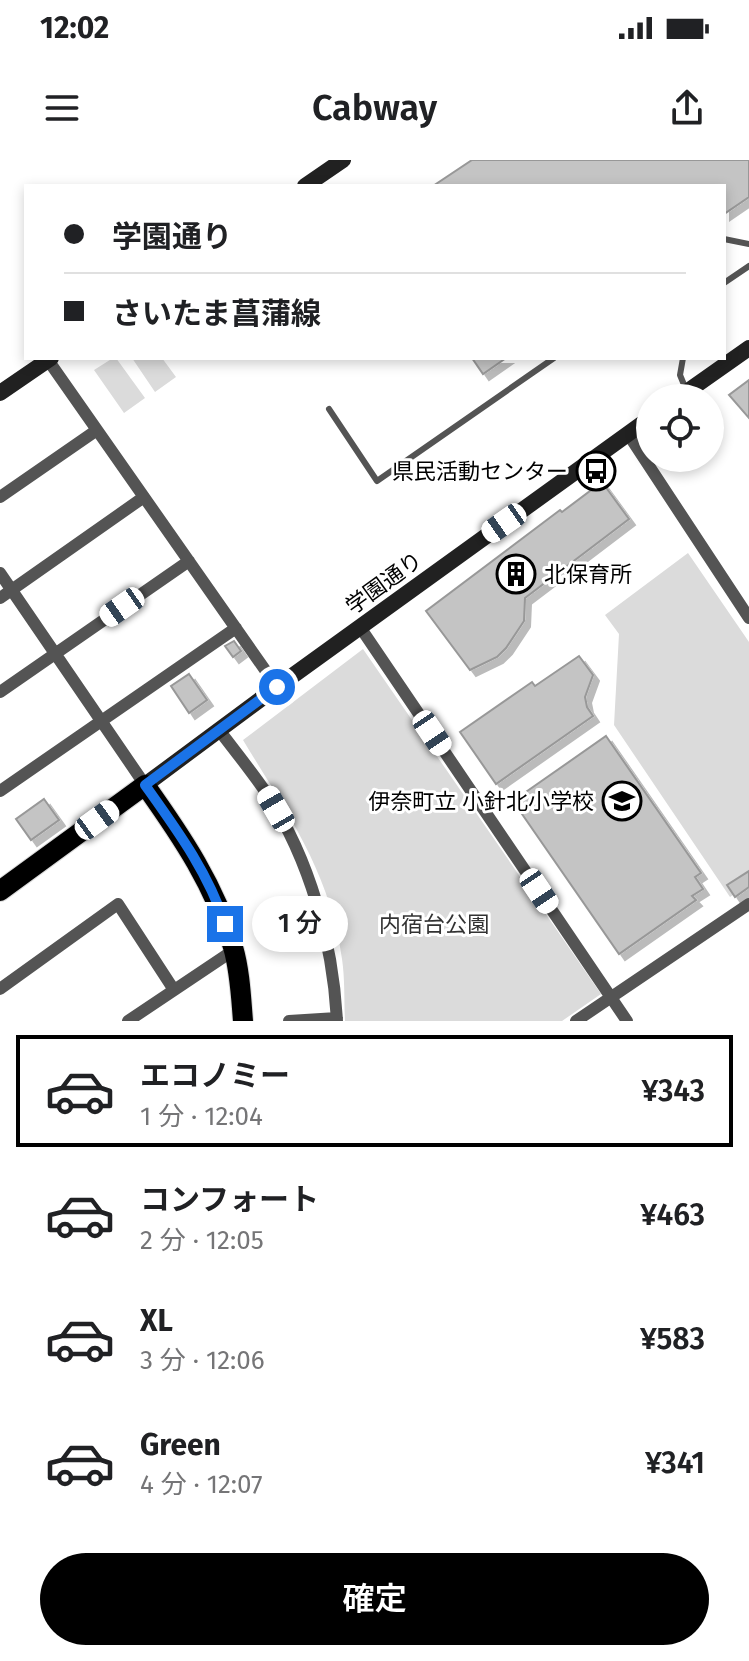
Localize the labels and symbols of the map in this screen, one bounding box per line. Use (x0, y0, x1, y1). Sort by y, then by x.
bus stop icon: 県民活動センター (575, 450, 617, 492)
place label: 県民活動センター (392, 458, 568, 485)
car (477, 499, 531, 547)
street label: 学園通り (340, 546, 428, 620)
building icon: 北保育所 (495, 553, 537, 595)
place label: 北保育所 (544, 561, 632, 588)
car (95, 583, 149, 631)
route start (259, 669, 295, 705)
car (409, 706, 455, 760)
school or university icon: 伊奈町立 小針北小学校 (601, 780, 643, 822)
car (254, 782, 298, 836)
place label: 伊奈町立 小針北小学校 (368, 788, 594, 815)
car (71, 796, 123, 844)
car (516, 864, 562, 918)
callout: 1 分 (253, 896, 349, 952)
route end (207, 906, 243, 942)
park label: 内宿台公園 (379, 911, 489, 938)

